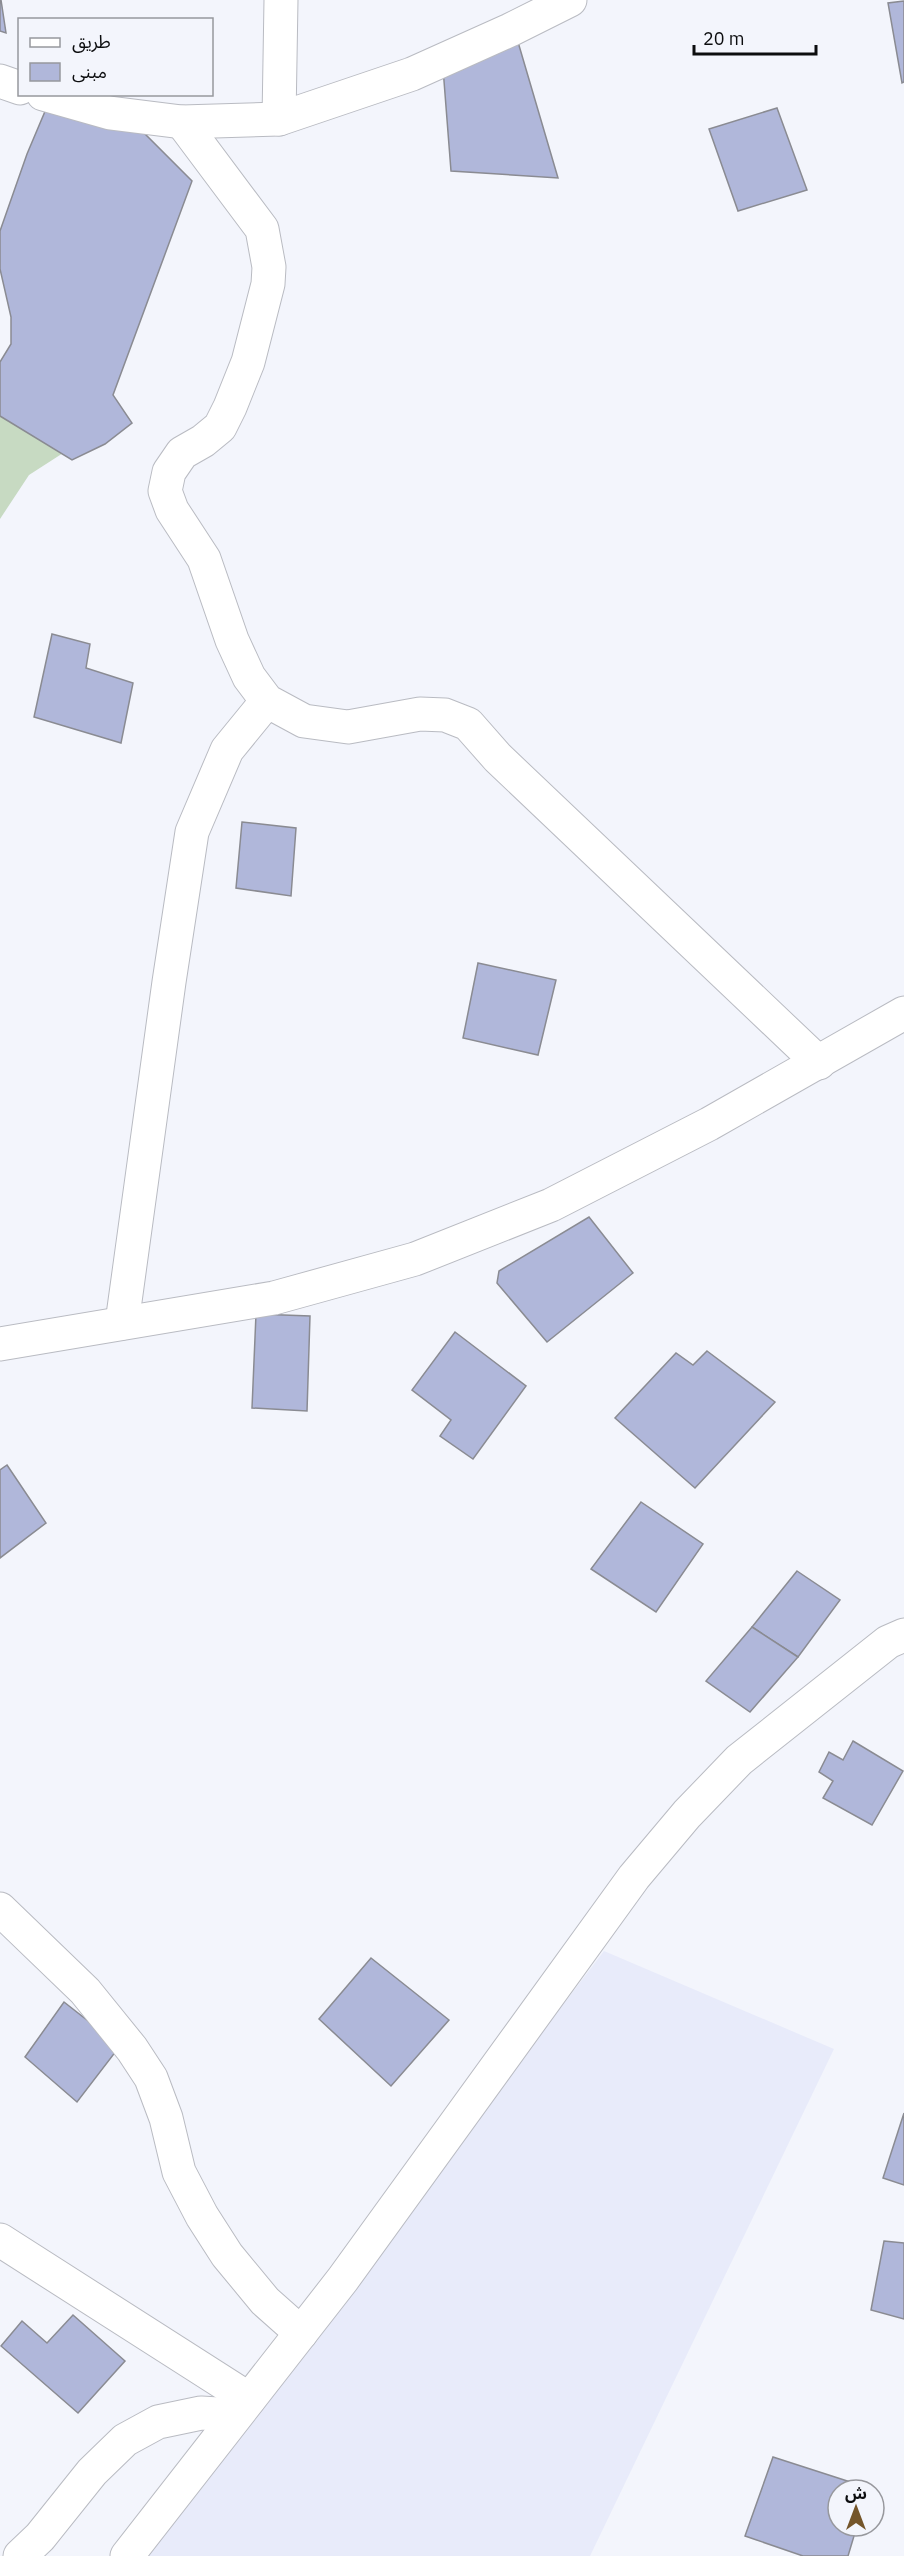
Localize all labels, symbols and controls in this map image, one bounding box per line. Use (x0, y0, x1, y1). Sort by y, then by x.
legend (18, 18, 213, 96)
scale bar (694, 18, 816, 56)
text: 20 m (703, 27, 745, 50)
text: طريق (72, 30, 111, 53)
text: مبنى (72, 60, 107, 83)
north arrow (826, 2478, 886, 2538)
text: ش (845, 2483, 867, 2503)

